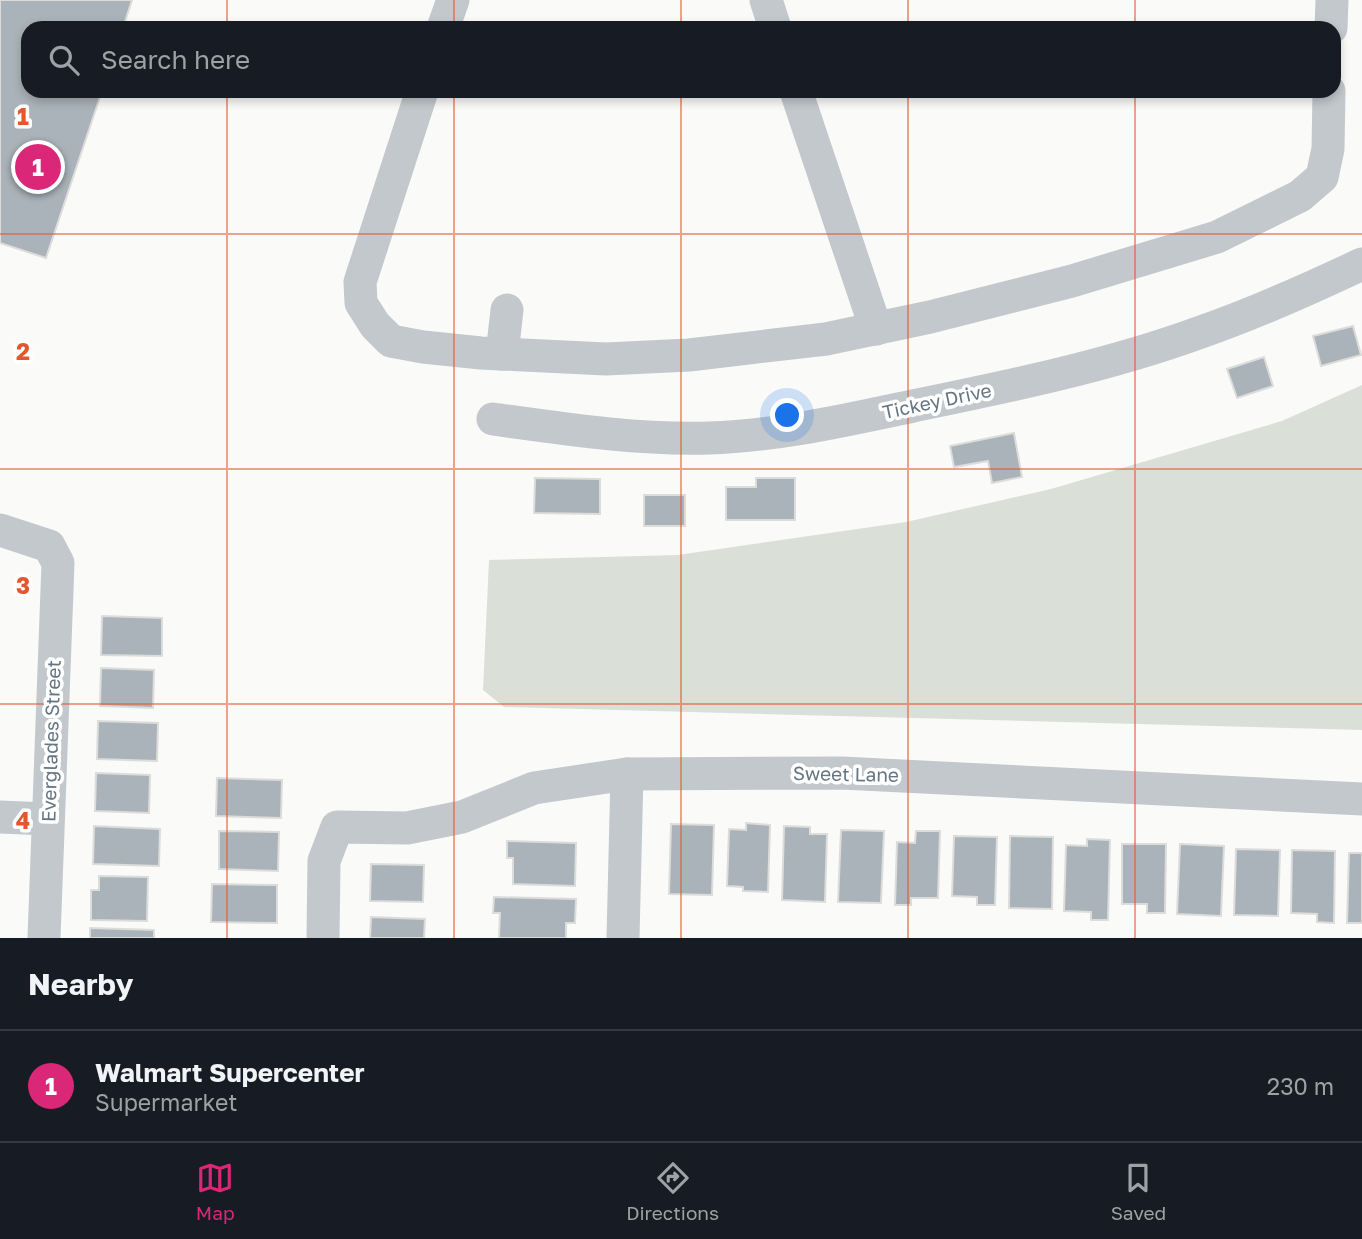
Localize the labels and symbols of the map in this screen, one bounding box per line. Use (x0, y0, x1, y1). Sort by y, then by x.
text: 1 (17, 102, 29, 130)
pin: 1 (15, 141, 61, 193)
text: 2 (16, 337, 30, 365)
street label: Tickey Drive (880, 378, 993, 423)
your location (770, 398, 804, 432)
text: 3 (16, 571, 30, 599)
street label: Everglades Street (36, 660, 65, 822)
street label: Sweet Lane (793, 761, 899, 786)
text: 4 (16, 806, 30, 834)

